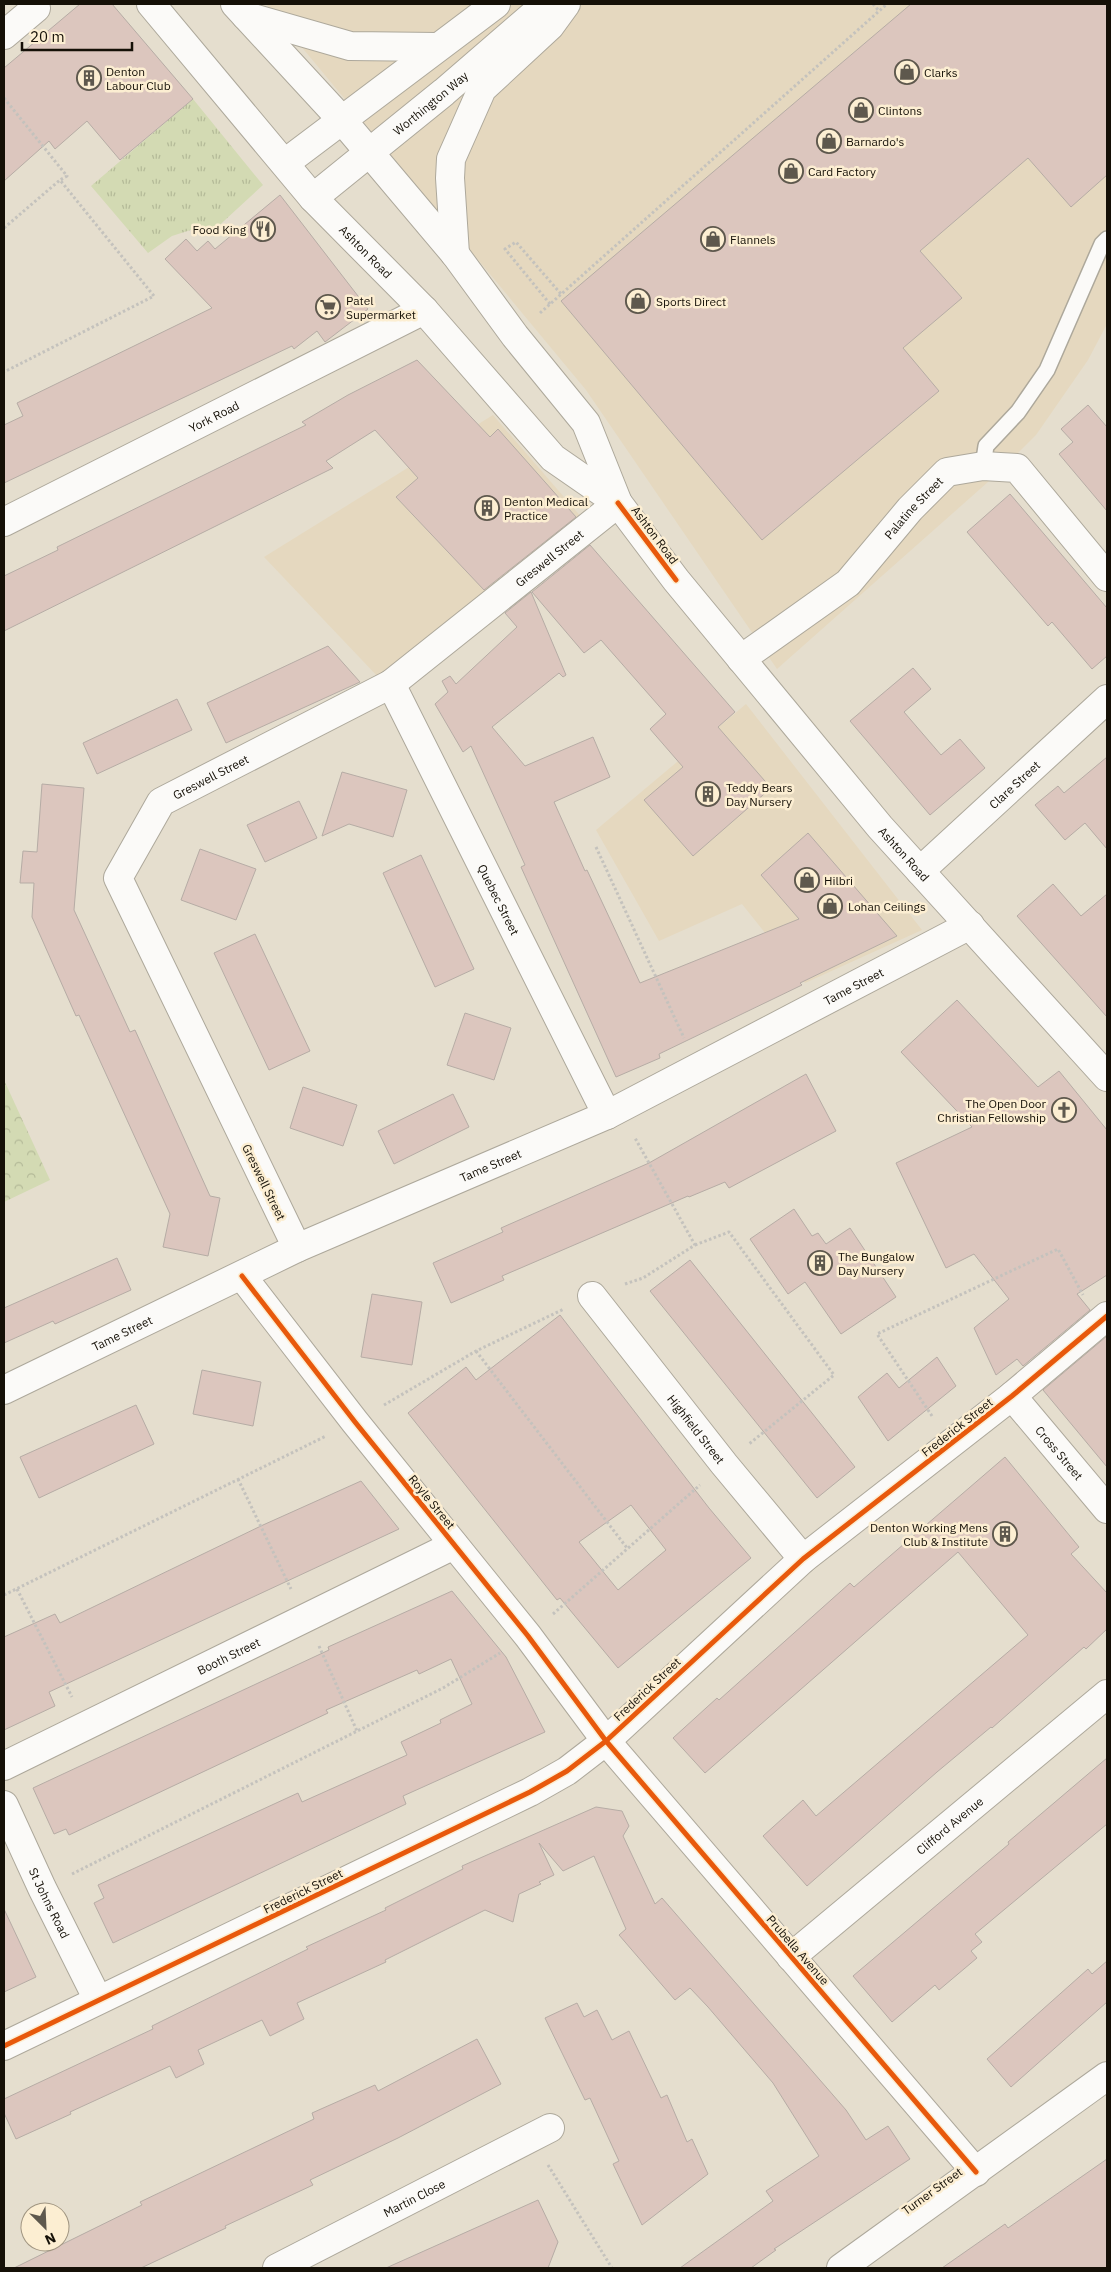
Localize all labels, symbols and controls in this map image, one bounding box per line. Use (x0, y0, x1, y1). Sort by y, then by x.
scale bar (22, 20, 132, 52)
text: 20 m (30, 27, 65, 46)
shop icon: Clarks (894, 59, 920, 85)
place label: Denton Labour Club (106, 64, 171, 93)
building icon: Denton Labour Club (76, 65, 102, 91)
place label: Clarks (924, 65, 958, 80)
street label: Worthington Way (390, 68, 471, 138)
shop icon: Clintons (848, 97, 874, 123)
place label: Clintons (878, 103, 922, 118)
shop icon: Barnardo's (816, 128, 842, 154)
place label: Barnardo's (846, 134, 905, 149)
shop icon: Card Factory (778, 158, 804, 184)
place label: Card Factory (808, 164, 876, 179)
restaurant icon: Food King (250, 216, 276, 242)
place label: Food King (193, 222, 247, 237)
street label: Ashton Road (336, 222, 395, 281)
shop icon: Flannels (700, 226, 726, 252)
place label: Flannels (730, 232, 776, 247)
shop icon: Sports Direct (625, 288, 651, 314)
place label: Patel Supermarket (346, 293, 416, 322)
supermarket icon: Patel Supermarket (315, 294, 341, 320)
place label: Sports Direct (656, 294, 726, 309)
street label: York Road (186, 397, 241, 435)
street label: Palatine Street (881, 473, 946, 542)
place label: Denton Medical Practice (504, 494, 588, 523)
building icon: Denton Medical Practice (474, 495, 500, 521)
street label: Ashton Road (628, 503, 682, 567)
street label: Greswell Street (512, 526, 586, 590)
street label: Greswell Street (170, 751, 251, 802)
street label: Clare Street (986, 757, 1043, 811)
place label: Teddy Bears Day Nursery (726, 780, 793, 809)
building icon: Teddy Bears Day Nursery (695, 781, 721, 807)
street label: Ashton Road (876, 823, 933, 884)
street label: Quebec Street (475, 862, 523, 937)
shop icon: Hilbri (794, 867, 820, 893)
place label: Hilbri (824, 873, 853, 888)
shop icon: Lohan Ceilings (817, 893, 843, 919)
place label: Lohan Ceilings (848, 899, 926, 914)
street label: Tame Street (821, 964, 886, 1008)
place label: The Open Door Christian Fellowship (937, 1096, 1047, 1125)
church icon: The Open Door Christian Fellowship (1051, 1097, 1077, 1123)
street label: Greswell Street (239, 1141, 289, 1223)
street label: Tame Street (457, 1145, 523, 1185)
place label: The Bungalow Day Nursery (838, 1249, 914, 1278)
building icon: The Bungalow Day Nursery (807, 1250, 833, 1276)
street label: Tame Street (89, 1312, 155, 1354)
street label: Highfield Street (665, 1391, 728, 1467)
street label: Frederick Street (918, 1394, 996, 1460)
street label: Cross Street (1033, 1423, 1087, 1483)
street label: Royle Street (405, 1472, 459, 1532)
place label: Denton Working Mens Club & Institute (870, 1520, 988, 1549)
building icon: Denton Working Mens Club & Institute (992, 1521, 1018, 1547)
street label: Booth Street (194, 1634, 262, 1678)
street label: Frederick Street (610, 1654, 684, 1724)
street label: Clifford Avenue (913, 1793, 986, 1857)
street label: St Johns Road (26, 1865, 73, 1941)
street label: Frederick Street (261, 1865, 345, 1917)
street label: Prubella Avenue (764, 1912, 833, 1988)
street label: Turner Street (899, 2164, 965, 2218)
street label: Martin Close (381, 2175, 448, 2220)
north arrow (20, 2202, 70, 2252)
text: N (42, 2229, 59, 2249)

